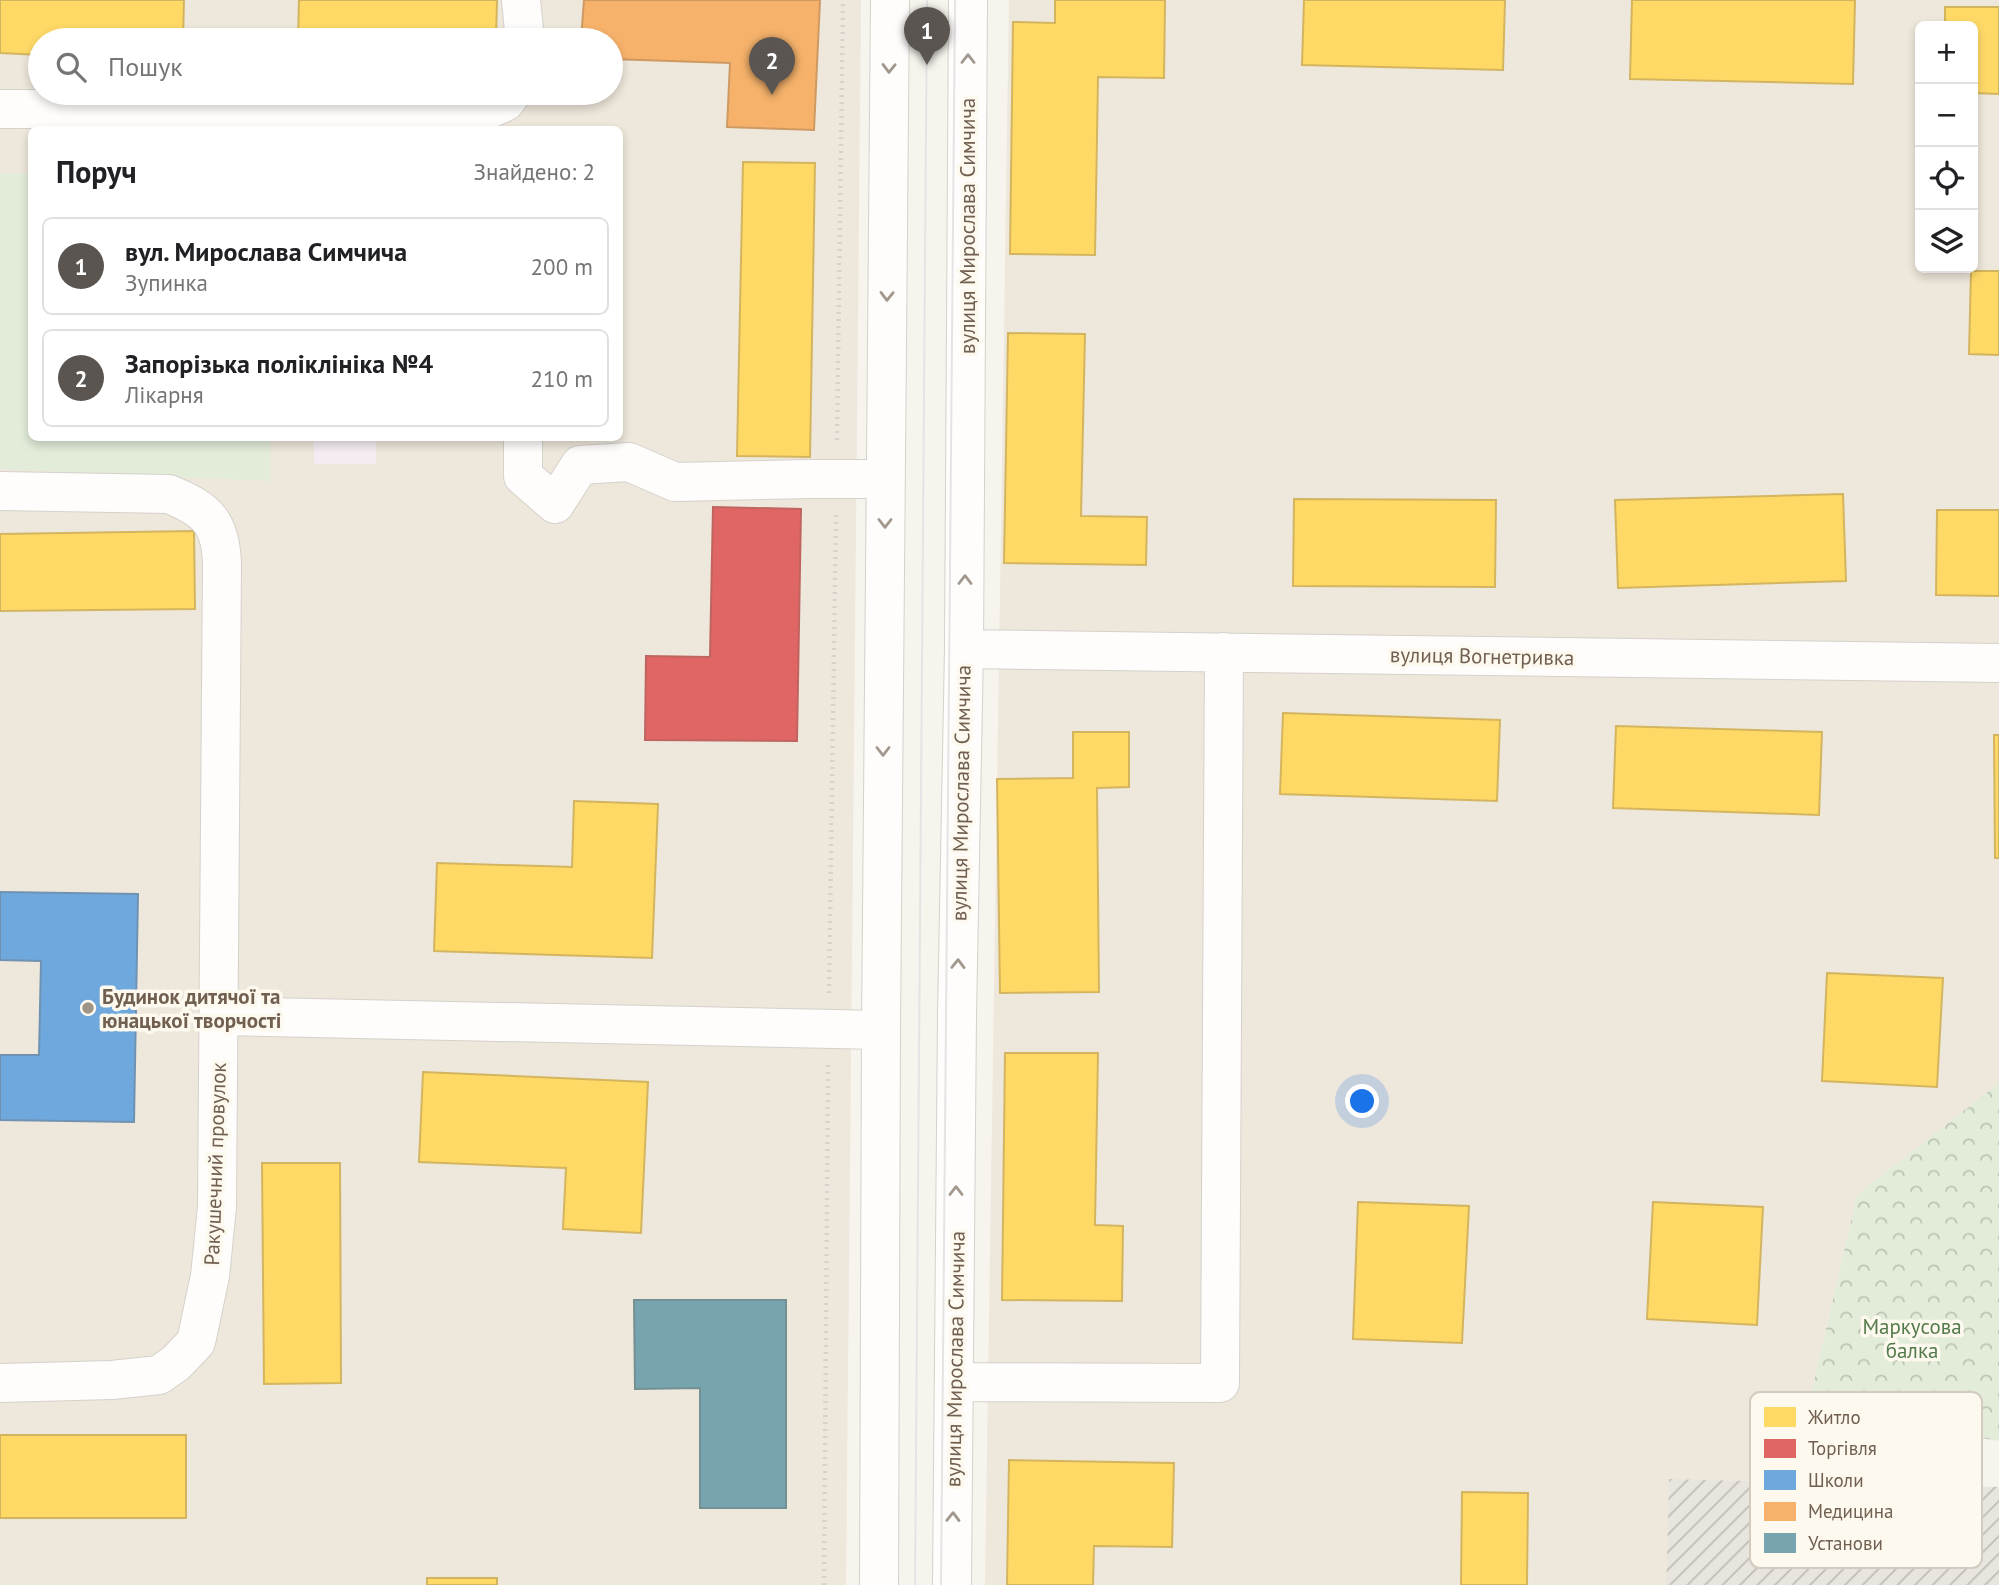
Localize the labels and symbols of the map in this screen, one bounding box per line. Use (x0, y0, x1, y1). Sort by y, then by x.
pin: 1 (904, 7, 950, 65)
pin: 2 (749, 37, 795, 95)
one-way arrow (960, 53, 976, 64)
one-way arrow (881, 63, 897, 74)
street label: вулиця Мирослава Симчича (954, 98, 981, 354)
one-way arrow (879, 291, 895, 301)
one-way arrow (877, 518, 893, 529)
one-way arrow (957, 575, 972, 586)
street label: вулиця Вогнетривка (1390, 641, 1574, 671)
street label: вулиця Мирослава Симчича (945, 665, 977, 921)
one-way arrow (875, 746, 891, 756)
one-way arrow (951, 958, 966, 969)
place label: Будинок дитячої та юнацької творчості (102, 983, 281, 1034)
marker: Будинок дитячої та юнацької творчості (80, 1000, 96, 1016)
street label: Ракушечний провулок (198, 1062, 232, 1266)
your location (1345, 1084, 1379, 1118)
one-way arrow (948, 1186, 964, 1196)
street label: вулиця Мирослава Симчича (939, 1231, 971, 1487)
park label: Маркусова балка (1862, 1313, 1962, 1364)
legend (1750, 1392, 1982, 1568)
text: Житло (1807, 1405, 1861, 1429)
text: Торгівля (1808, 1436, 1877, 1460)
text: Школи (1808, 1468, 1864, 1492)
text: Медицина (1808, 1499, 1893, 1523)
one-way arrow (945, 1511, 961, 1522)
text: Установи (1808, 1531, 1883, 1555)

